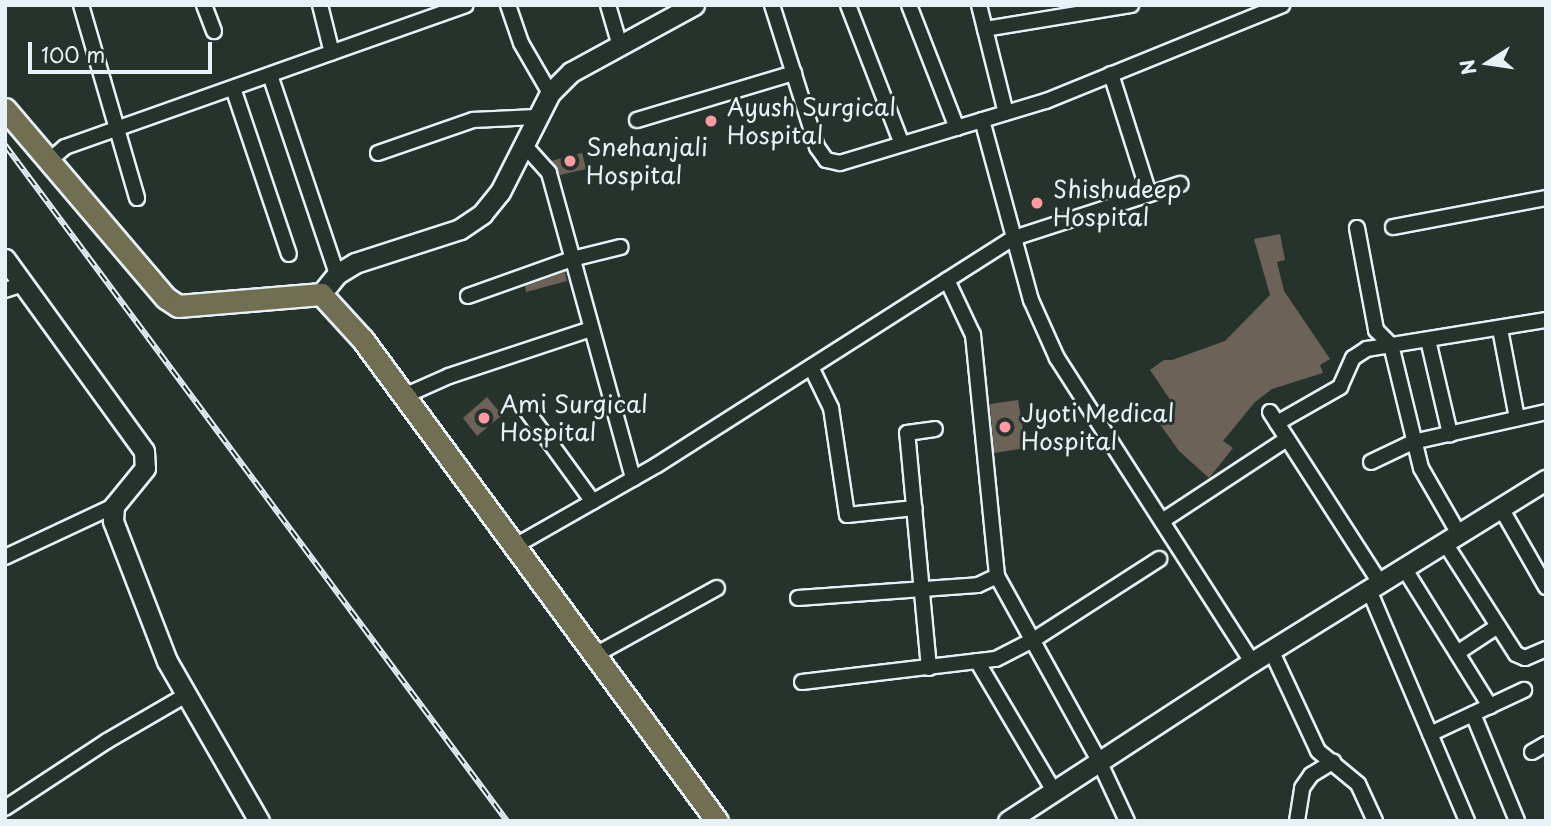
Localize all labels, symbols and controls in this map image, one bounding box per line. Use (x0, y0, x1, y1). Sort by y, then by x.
scale bar (32, 28, 215, 72)
north arrow (1453, 28, 1523, 98)
text: 100 m (41, 38, 105, 70)
text: N (1452, 57, 1483, 78)
place label: Ayush Surgical Hospital (727, 93, 898, 149)
marker: Ayush Surgical Hospital (701, 111, 721, 131)
place label: Snehanjali Hospital (586, 133, 708, 189)
marker: Snehanjali Hospital (560, 151, 580, 171)
place label: Shishudeep Hospital (1053, 175, 1182, 231)
marker: Shishudeep Hospital (1027, 193, 1047, 213)
place label: Ami Surgical Hospital (500, 390, 648, 446)
place label: Jyoti Medical Hospital (1021, 399, 1175, 455)
marker: Ami Surgical Hospital (474, 408, 494, 428)
marker: Jyoti Medical Hospital (995, 417, 1015, 437)

